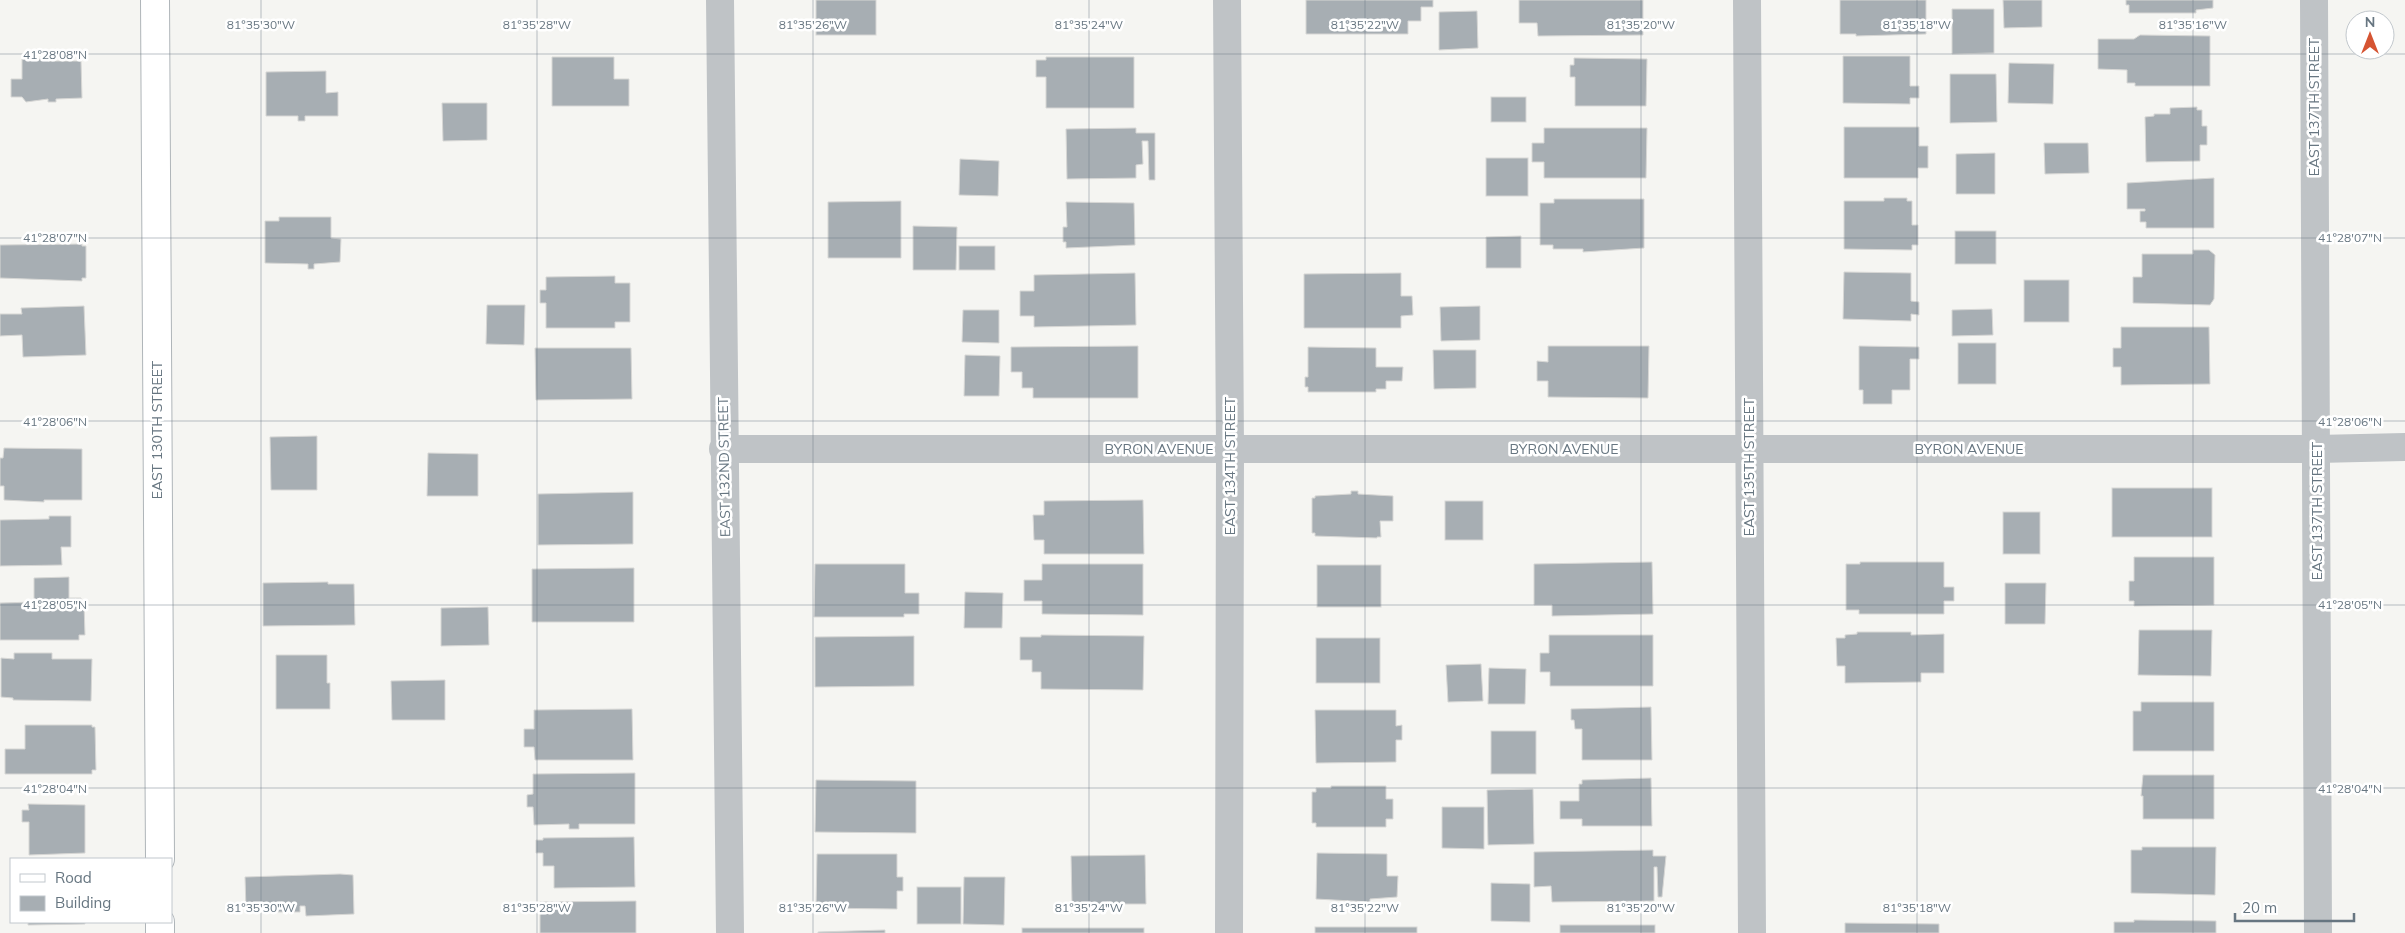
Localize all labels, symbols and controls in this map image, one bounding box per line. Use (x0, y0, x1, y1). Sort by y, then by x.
north arrow (2345, 10, 2395, 60)
text: N (2365, 13, 2375, 31)
text: 81°35'30"W (227, 17, 295, 32)
text: 81°35'28"W (503, 17, 571, 32)
text: 81°35'26"W (779, 17, 847, 32)
text: 81°35'24"W (1055, 17, 1123, 32)
text: 81°35'22"W (1331, 17, 1399, 32)
text: 81°35'20"W (1607, 17, 1675, 32)
text: 81°35'18"W (1883, 17, 1951, 32)
text: 81°35'16"W (2159, 17, 2227, 32)
street label: EAST 137TH STREET (2305, 37, 2323, 176)
text: 41°28'08"N (23, 47, 87, 62)
text: 41°28'07"N (23, 230, 87, 245)
text: 41°28'07"N (2318, 230, 2382, 245)
street label: EAST 130TH STREET (148, 360, 166, 499)
street label: EAST 132ND STREET (714, 396, 734, 537)
street label: EAST 134TH STREET (1221, 396, 1239, 535)
street label: EAST 135TH STREET (1740, 397, 1758, 536)
text: 41°28'06"N (23, 414, 87, 429)
text: 41°28'06"N (2318, 414, 2382, 429)
street label: BYRON AVENUE (1105, 440, 1214, 458)
street label: BYRON AVENUE (1510, 440, 1619, 458)
street label: BYRON AVENUE (1915, 440, 2024, 458)
street label: EAST 137TH STREET (2308, 441, 2326, 580)
text: 41°28'05"N (23, 597, 87, 612)
text: 41°28'05"N (2318, 597, 2382, 612)
text: 41°28'04"N (23, 781, 87, 796)
text: 41°28'04"N (2318, 781, 2382, 796)
legend (10, 858, 172, 923)
text: Road (55, 868, 92, 887)
scale bar (2235, 890, 2354, 922)
text: Building (55, 893, 111, 912)
text: 20 m (2242, 898, 2277, 917)
text: 81°35'30"W (227, 900, 295, 915)
text: 81°35'28"W (503, 900, 571, 915)
text: 81°35'26"W (779, 900, 847, 915)
text: 81°35'24"W (1055, 900, 1123, 915)
text: 81°35'22"W (1331, 900, 1399, 915)
text: 81°35'20"W (1607, 900, 1675, 915)
text: 81°35'18"W (1883, 900, 1951, 915)

